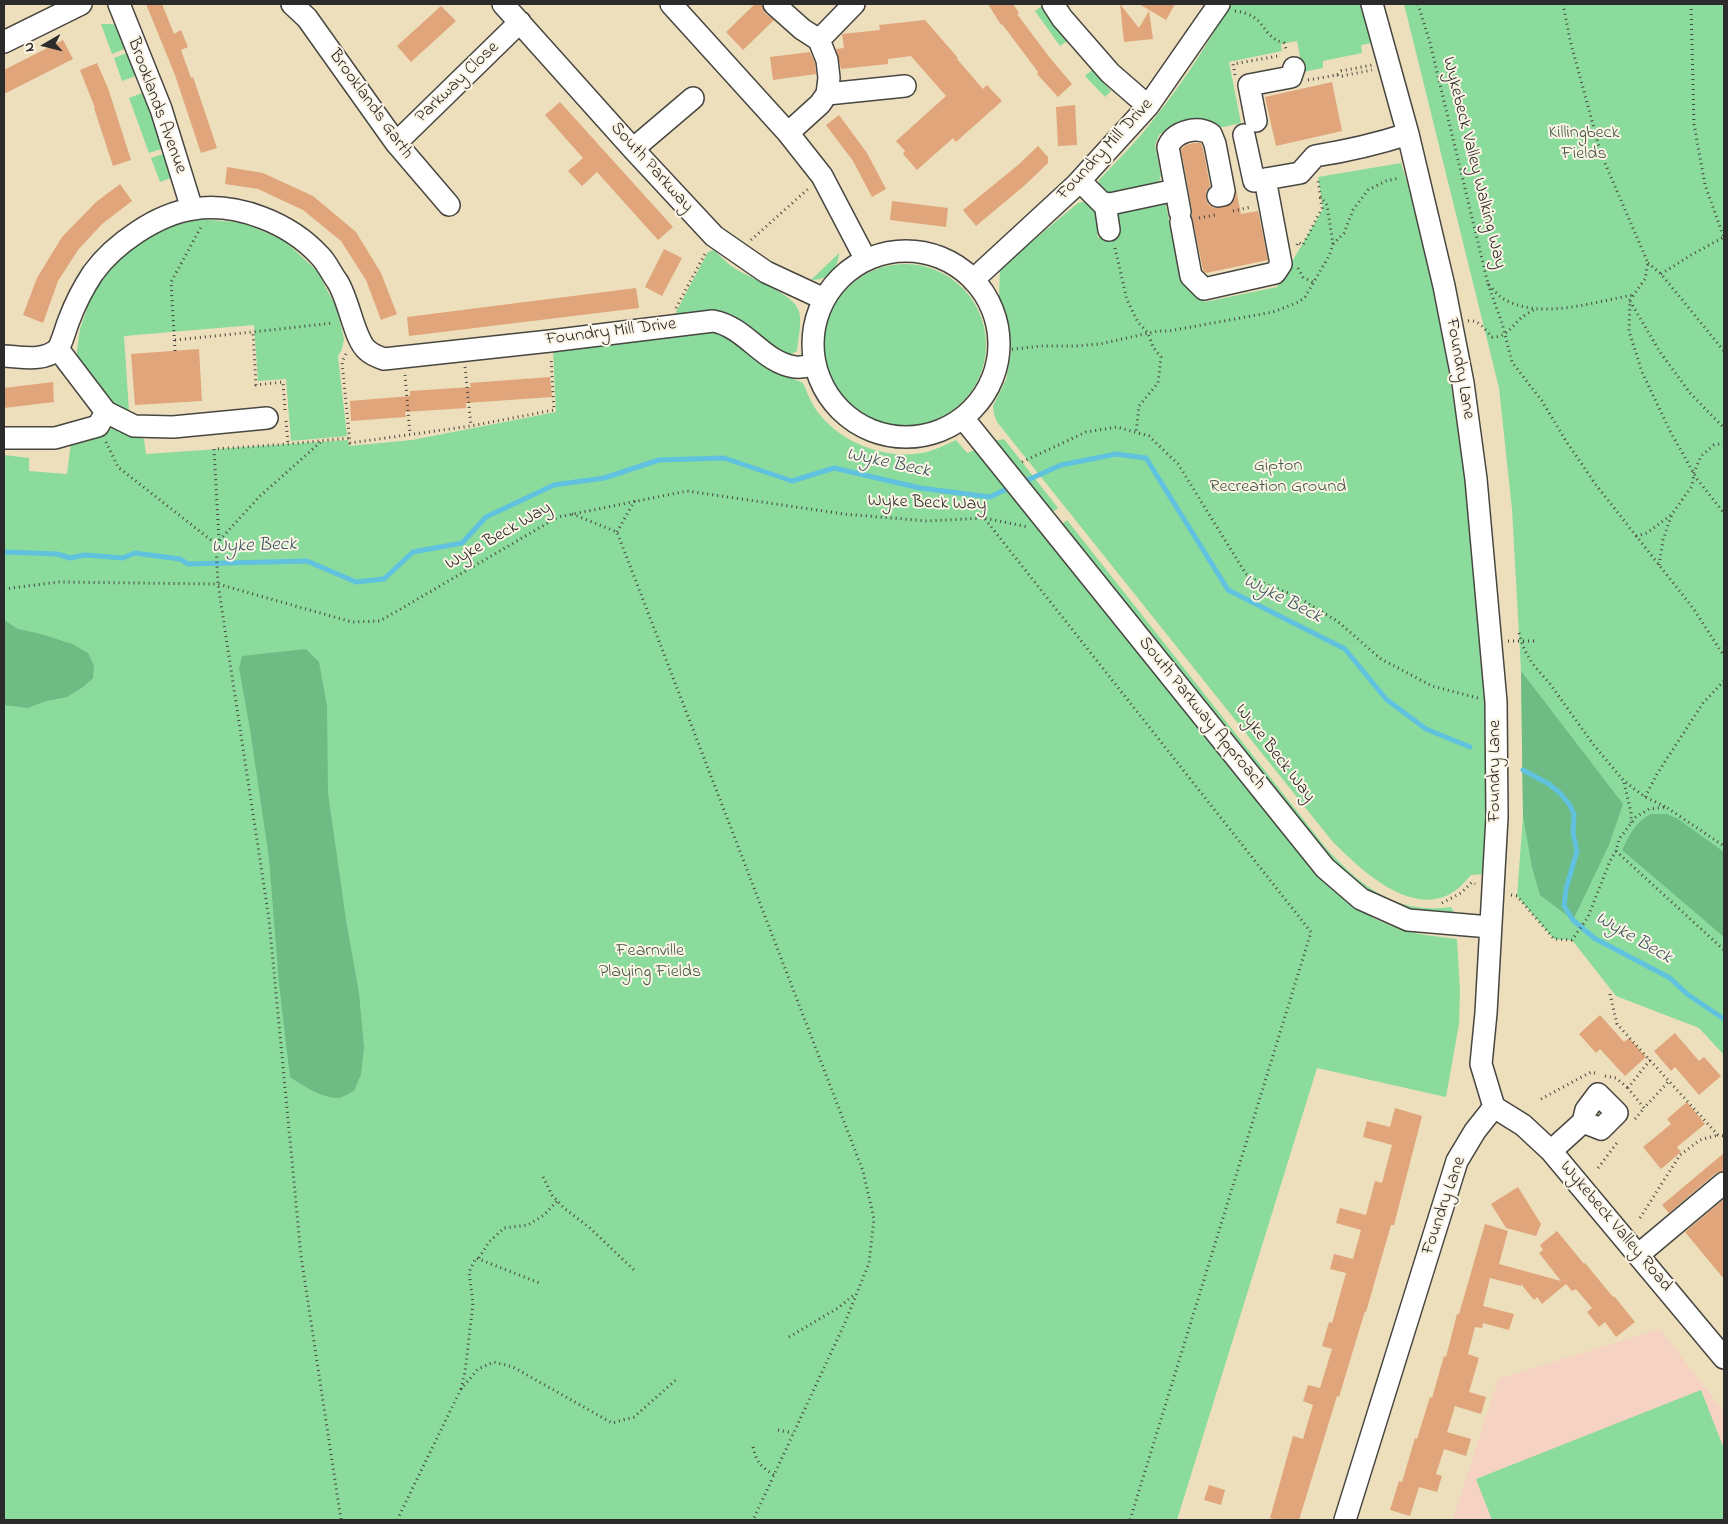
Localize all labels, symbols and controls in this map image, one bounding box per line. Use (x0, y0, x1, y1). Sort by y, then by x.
north arrow (20, 20, 70, 70)
street label: Brooklands Avenue (121, 35, 191, 177)
street label: Parkway Close (412, 38, 504, 128)
text: N (19, 41, 41, 53)
street label: Brooklands Garth (323, 46, 417, 164)
street label: Wykebeck Valley Walking Way (1436, 55, 1510, 271)
street label: Foundry Mill Drive (1053, 95, 1159, 205)
street label: South Parkway (605, 118, 697, 218)
park label: Killingbeck Fields (1549, 123, 1619, 166)
street label: Foundry Mill Drive (545, 314, 677, 352)
street label: Foundry Lane (1440, 317, 1478, 421)
water label: Wyke Beck (844, 444, 932, 484)
park label: Gipton Recreation Ground (1210, 456, 1346, 498)
street label: Wyke Beck Way (867, 491, 987, 517)
street label: Wyke Beck Way (442, 498, 556, 576)
water label: Wyke Beck (211, 534, 297, 560)
water label: Wyke Beck (1239, 571, 1325, 629)
street label: South Parkway Approach (1133, 633, 1269, 795)
street label: Wyke Beck Way (1229, 701, 1319, 807)
street label: Foundry Lane (1485, 720, 1507, 822)
water label: Wyke Beck (1591, 908, 1675, 970)
park label: Fearnville Playing Fields (599, 941, 701, 984)
street label: Foundry Lane (1418, 1154, 1472, 1258)
street label: Wykebeck Valley Road (1554, 1157, 1676, 1297)

